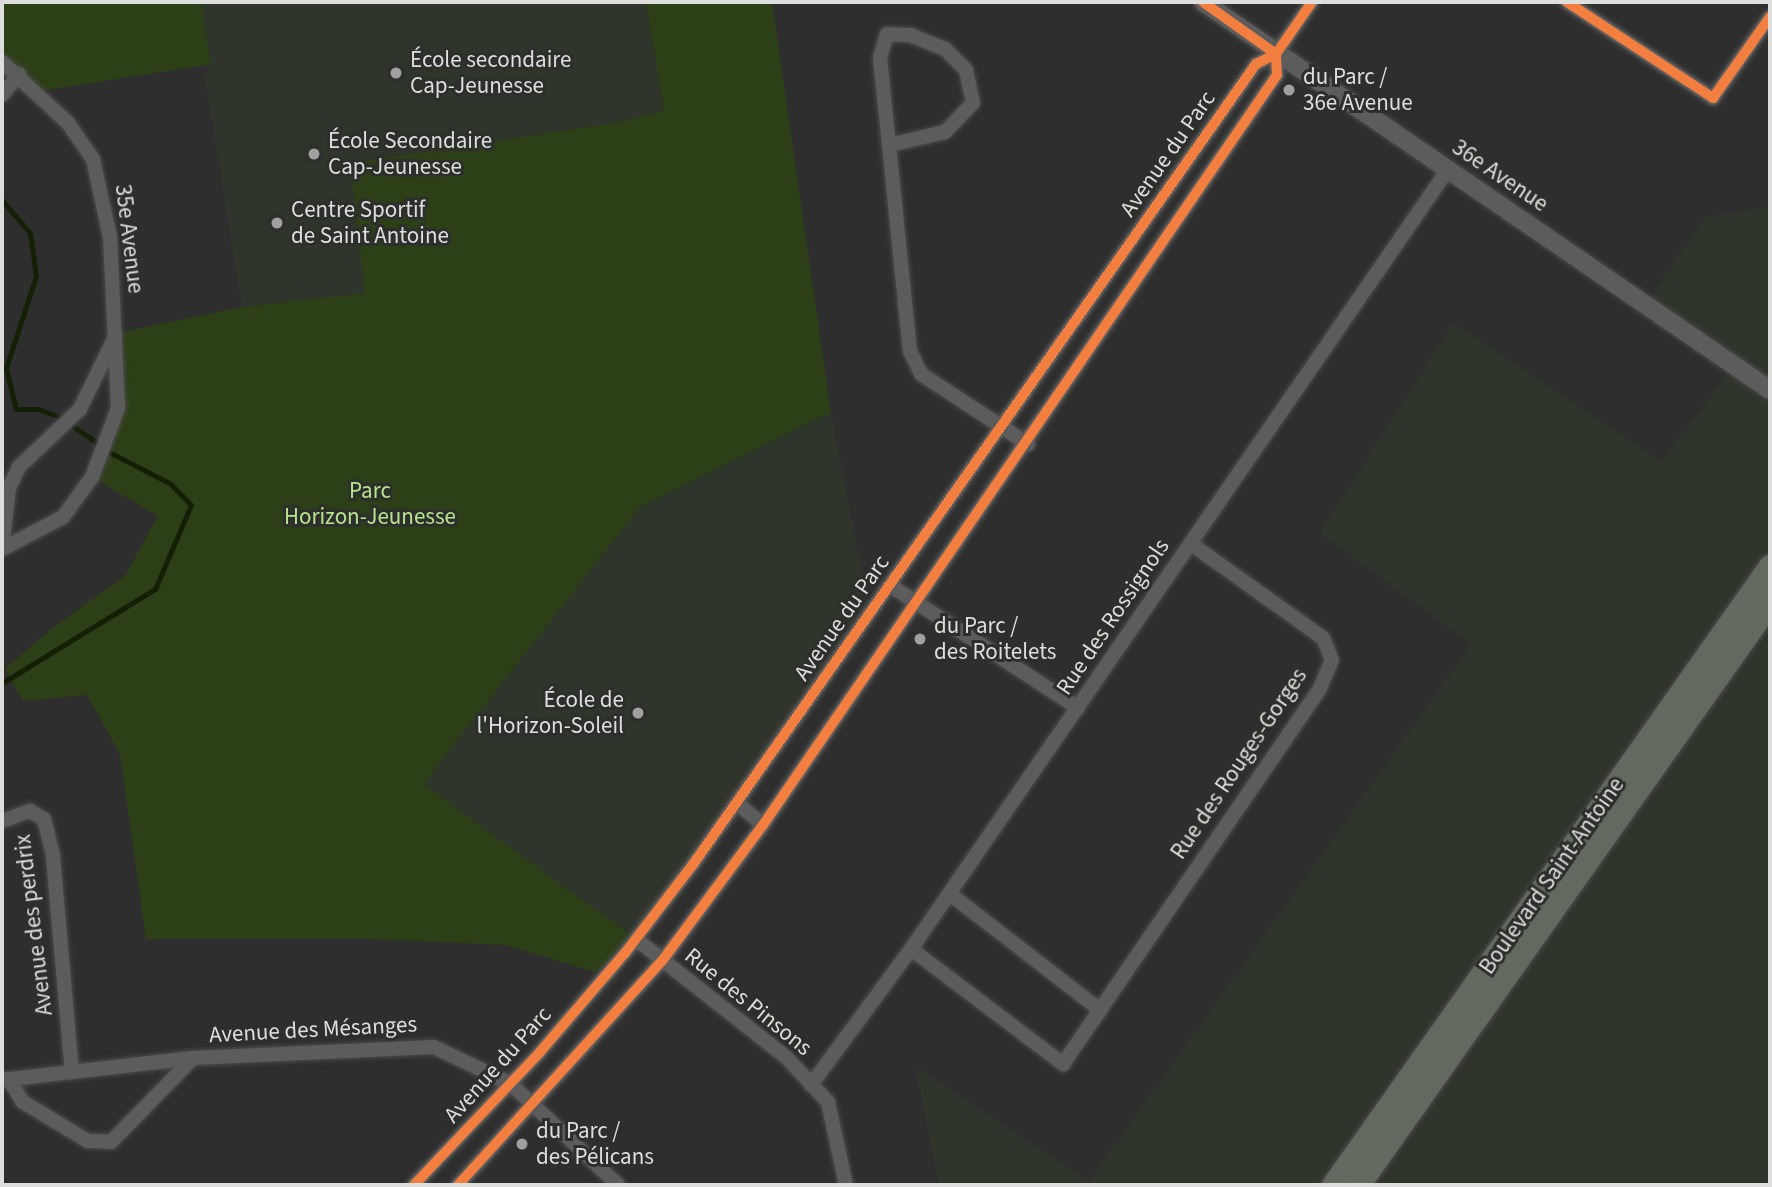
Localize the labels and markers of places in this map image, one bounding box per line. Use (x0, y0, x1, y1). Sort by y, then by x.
place label: École secondaire Cap-Jeunesse (410, 46, 571, 100)
place label: du Parc / 36e Avenue (1303, 63, 1413, 117)
marker: École secondaire Cap-Jeunesse (388, 65, 404, 81)
marker: du Parc / 36e Avenue (1281, 82, 1297, 98)
place label: École Secondaire Cap-Jeunesse (328, 127, 492, 181)
marker: École Secondaire Cap-Jeunesse (306, 146, 322, 162)
place label: Centre Sportif de Saint Antoine (291, 196, 449, 250)
marker: Centre Sportif de Saint Antoine (269, 215, 285, 231)
place label: du Parc / des Roitelets (934, 612, 1056, 666)
marker: du Parc / des Roitelets (912, 631, 928, 647)
place label: École de l'Horizon-Soleil (476, 686, 624, 740)
marker: École de l'Horizon-Soleil (630, 705, 646, 721)
place label: du Parc / des Pélicans (536, 1117, 654, 1171)
marker: du Parc / des Pélicans (514, 1136, 530, 1152)

